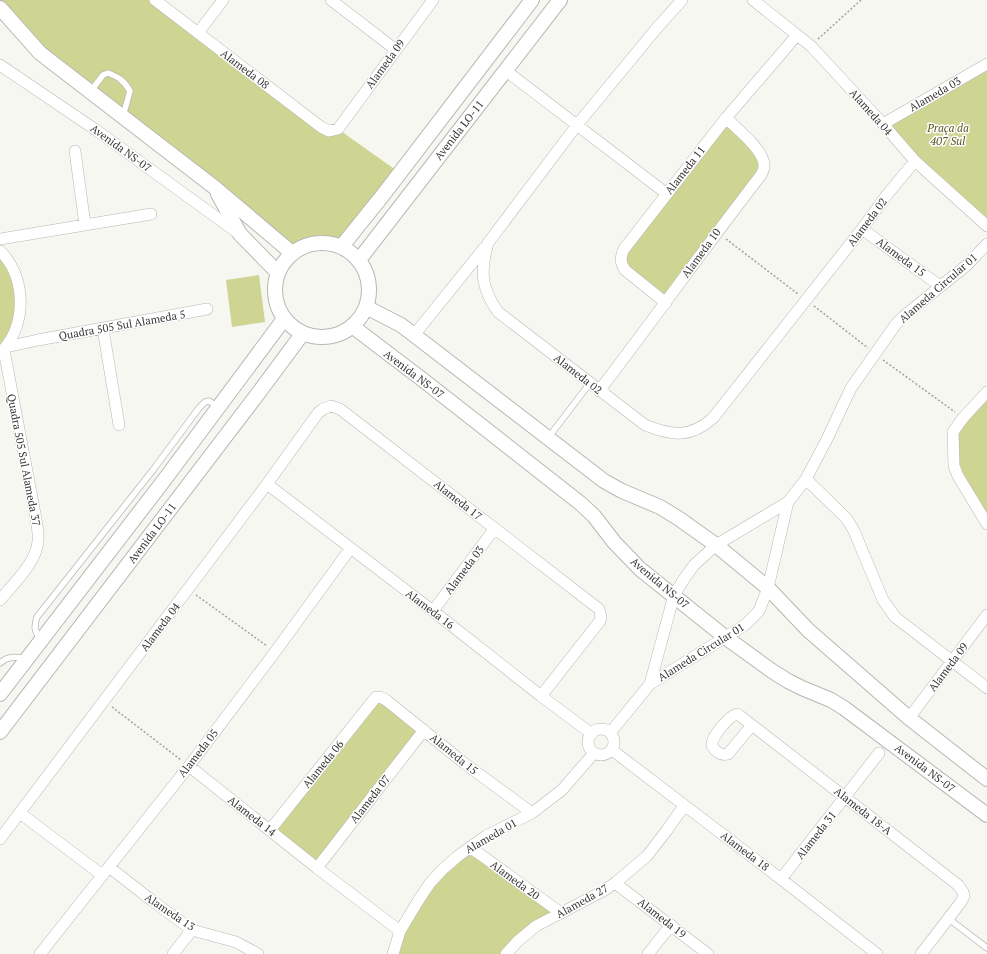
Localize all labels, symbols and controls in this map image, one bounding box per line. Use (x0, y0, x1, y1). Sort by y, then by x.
street label: Alameda 09 (362, 37, 408, 91)
street label: Alameda 08 (218, 46, 272, 92)
street label: Alameda 03 (907, 74, 963, 114)
street label: Alameda 04 (847, 86, 896, 138)
street label: Avenida LO-11 (431, 97, 487, 163)
street label: Avenida NS-07 (88, 121, 154, 175)
park label: Praça da 407 Sul (926, 121, 969, 148)
street label: Alameda 11 (662, 143, 708, 197)
street label: Alameda 02 (844, 195, 890, 249)
street label: Alameda 10 (678, 226, 724, 280)
street label: Alameda 15 (874, 234, 928, 280)
street label: Alameda Circular 01 (896, 250, 980, 326)
street label: Quadra 505 Sul Alameda 5 (58, 307, 187, 343)
street label: Avenida NS-07 (381, 347, 447, 401)
street label: Alameda 02 (551, 351, 605, 397)
street label: Quadra 505 Sul Alameda 37 (4, 393, 44, 527)
street label: Alameda 17 (431, 477, 485, 523)
street label: Avenida LO-11 (125, 500, 179, 566)
street label: Alameda 03 (441, 543, 487, 597)
street label: Avenida NS-07 (628, 554, 692, 612)
street label: Alameda 16 (403, 586, 457, 632)
street label: Alameda 04 (137, 600, 183, 654)
street label: Alameda Circular 01 (655, 620, 747, 684)
street label: Alameda 09 (925, 640, 971, 694)
street label: Alameda 05 (175, 726, 221, 780)
street label: Alameda 15 (427, 730, 481, 778)
street label: Alameda 06 (299, 737, 347, 791)
street label: Avenida NS-07 (892, 741, 958, 795)
street label: Alameda 07 (347, 772, 393, 826)
street label: Alameda 18-A (831, 784, 895, 838)
street label: Alameda 14 (225, 793, 279, 839)
street label: Alameda 31 (793, 808, 839, 862)
street label: Alameda 01 (463, 816, 519, 856)
street label: Alameda 18 (718, 828, 772, 874)
street label: Alameda 20 (488, 857, 542, 903)
street label: Alameda 27 (553, 881, 611, 921)
street label: Alameda 13 (142, 890, 198, 934)
street label: Alameda 19 (635, 895, 689, 941)

